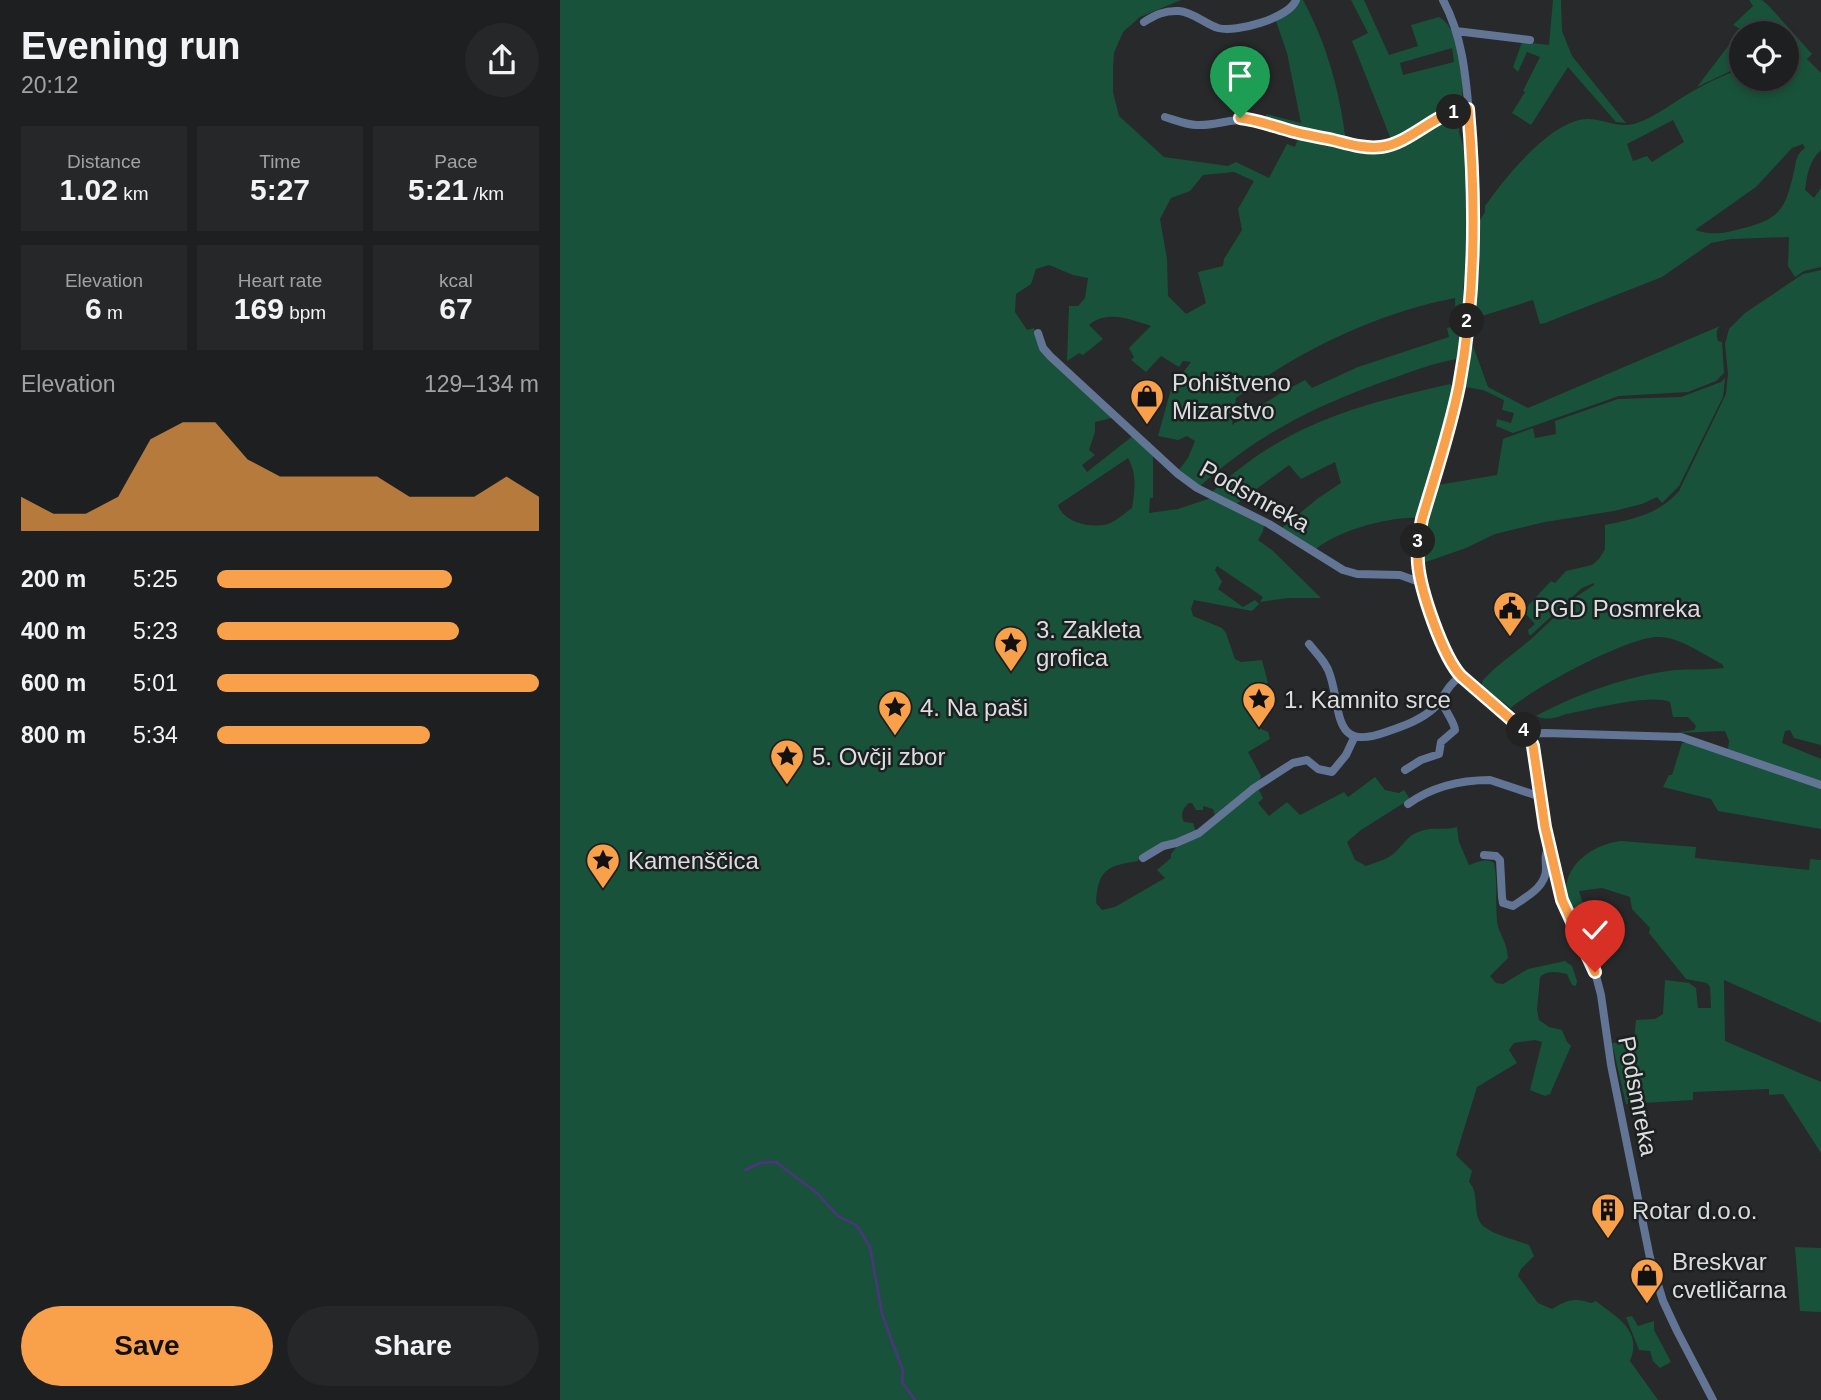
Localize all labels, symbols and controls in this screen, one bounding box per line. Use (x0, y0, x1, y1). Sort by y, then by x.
map controls (1729, 21, 1799, 91)
button: locate (1729, 21, 1799, 91)
button: share (465, 23, 539, 97)
text: Evening run (21, 25, 241, 67)
pin (1210, 46, 1270, 118)
icon: arrive (1221, 57, 1259, 95)
text: 20:12 (21, 72, 79, 98)
pin: 1 (1436, 94, 1472, 130)
text: 1 (1448, 101, 1459, 122)
text: Distance (67, 151, 141, 172)
text: Time (259, 151, 301, 172)
text: Pace (434, 151, 478, 172)
text: 1.02 (60, 173, 118, 206)
text: 5:27 (250, 173, 310, 206)
text: 5:21 (408, 173, 468, 206)
text: km (118, 183, 149, 204)
text: /km (468, 183, 504, 204)
text: Elevation (65, 270, 143, 291)
text: Heart rate (238, 270, 322, 291)
text: kcal (439, 270, 473, 291)
text: 6 (85, 292, 102, 325)
text: 169 (234, 292, 284, 325)
text: 67 (439, 292, 473, 325)
text: m (102, 302, 123, 323)
text: bpm (284, 302, 326, 323)
pin: 2 (1450, 304, 1485, 338)
text: 2 (1461, 310, 1472, 331)
place label: Pohištveno Mizarstvo (1172, 369, 1291, 424)
text: Elevation (21, 371, 116, 397)
text: 129–134 m (424, 371, 539, 397)
shop icon: Pohištveno Mizarstvo (1128, 377, 1166, 426)
street label: Podsmreka (1195, 455, 1315, 538)
pin: 3 (1400, 524, 1436, 558)
text: 3 (1412, 530, 1423, 551)
text: 200 m (21, 566, 86, 592)
text: 5:25 (133, 566, 178, 592)
public building icon: PGD Posmreka (1491, 589, 1529, 638)
place label: PGD Posmreka (1534, 595, 1701, 622)
place label: 3. Zakleta grofica (1036, 616, 1142, 671)
text: 400 m (21, 618, 86, 644)
text: 5:23 (133, 618, 178, 644)
place icon: 3. Zakleta grofica (992, 624, 1030, 673)
text: 600 m (21, 670, 86, 696)
text: 5:01 (133, 670, 178, 696)
place icon: 1. Kamnito srce (1240, 680, 1278, 729)
place label: 1. Kamnito srce (1284, 686, 1451, 713)
place icon: 4. Na paši (876, 688, 914, 737)
place label: 4. Na paši (920, 694, 1028, 721)
pin: 4 (1506, 712, 1542, 748)
text: 4 (1518, 719, 1529, 740)
text: 800 m (21, 722, 86, 748)
text: 5:34 (133, 722, 178, 748)
place icon: 5. Ovčji zbor (768, 737, 806, 786)
place label: 5. Ovčji zbor (812, 743, 945, 770)
place icon: Kamenščica (584, 841, 622, 890)
place label: Kamenščica (628, 847, 759, 874)
pin (1565, 900, 1625, 972)
icon: check (1576, 911, 1614, 949)
street label: Podsmreka (1613, 1034, 1663, 1159)
building icon: Rotar d.o.o. (1589, 1191, 1627, 1240)
place label: Rotar d.o.o. (1632, 1197, 1757, 1224)
place label: Breskvar cvetličarna (1672, 1248, 1787, 1303)
shop icon: Breskvar cvetličarna (1628, 1256, 1666, 1305)
button: Save (21, 1306, 273, 1386)
button: Share (287, 1306, 539, 1386)

